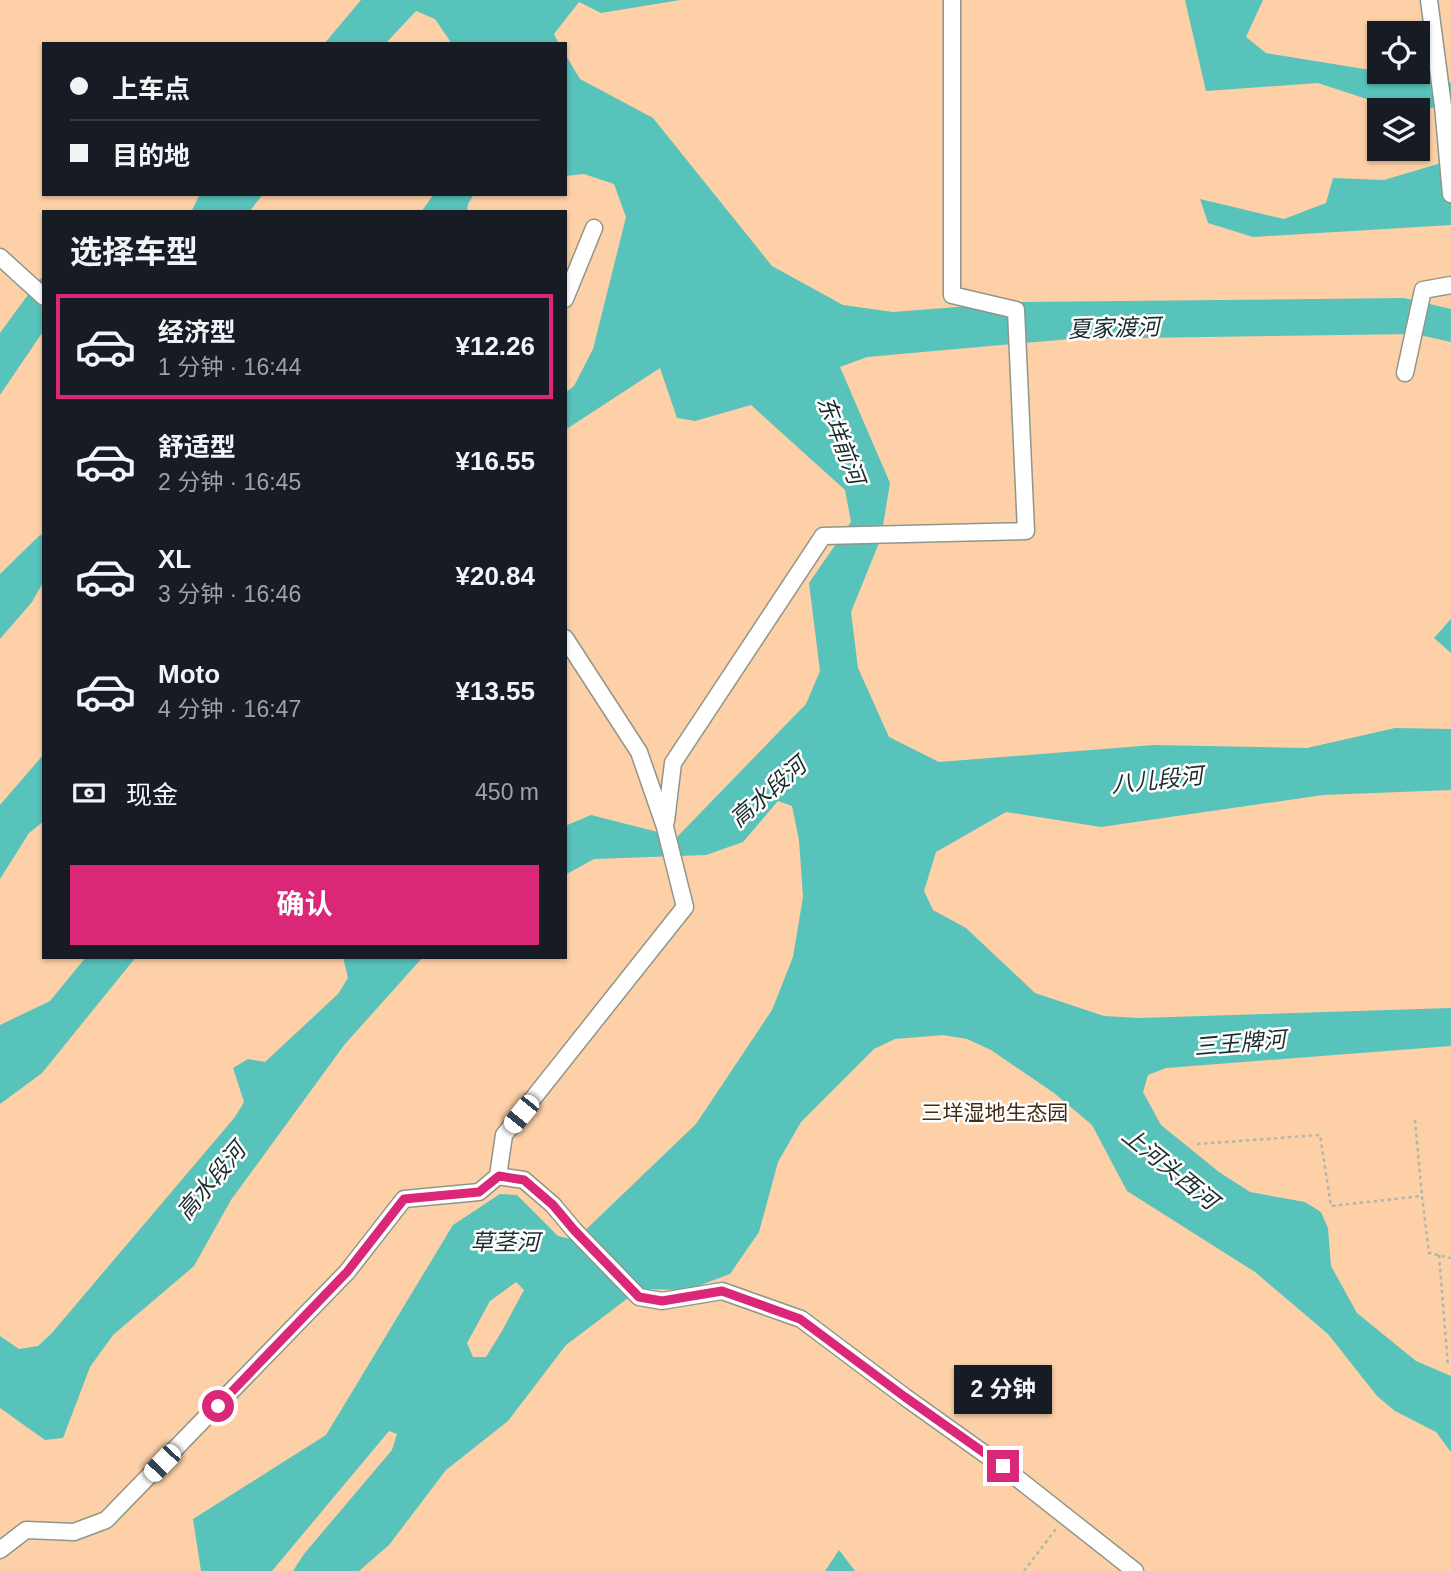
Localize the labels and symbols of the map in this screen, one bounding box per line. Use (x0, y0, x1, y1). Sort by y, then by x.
water label: 夏家渡河 (1068, 313, 1164, 343)
water label: 东垟前河 (812, 392, 871, 491)
water label: 高水段河 (725, 749, 814, 832)
water label: 八儿段河 (1110, 762, 1208, 798)
water label: 三王牌河 (1193, 1026, 1291, 1060)
car (500, 1091, 543, 1137)
park label: 三垟湿地生态园 (922, 1101, 1069, 1124)
water label: 上河头西河 (1117, 1122, 1226, 1217)
water label: 高水段河 (171, 1134, 253, 1225)
water label: 草茎河 (471, 1229, 544, 1255)
callout: 2 分钟 (954, 1364, 1052, 1414)
route start (202, 1390, 234, 1422)
car (140, 1441, 185, 1485)
route end (987, 1450, 1019, 1482)

